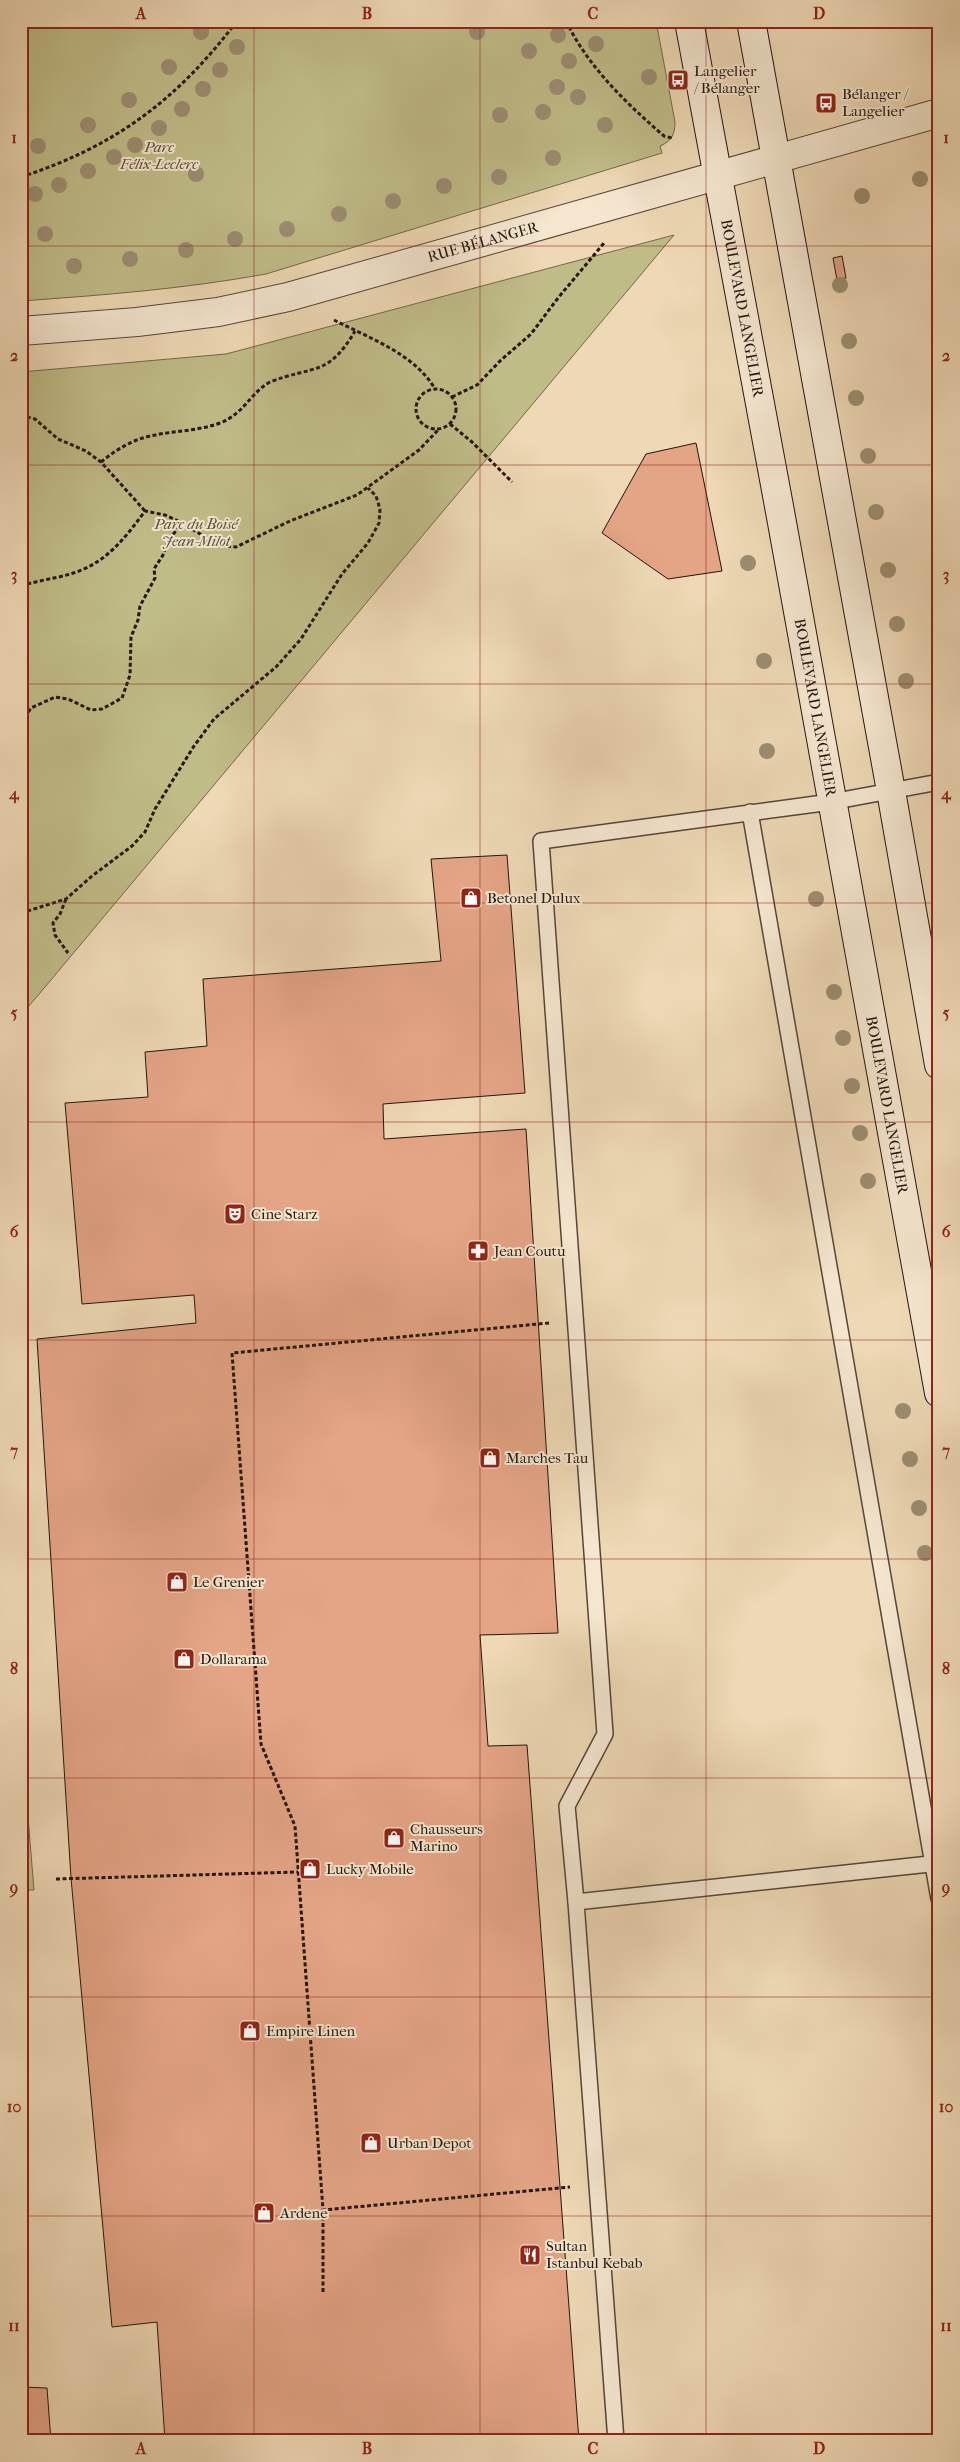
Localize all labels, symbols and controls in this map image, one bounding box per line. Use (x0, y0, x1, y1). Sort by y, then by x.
text: A (135, 4, 147, 23)
text: B (362, 4, 372, 23)
text: C (588, 4, 599, 23)
text: D (813, 4, 825, 23)
place label: Langelier / Bélanger (693, 62, 760, 97)
bus stop icon: Langelier / Bélanger (666, 68, 690, 92)
place label: Bélanger / Langelier (842, 85, 909, 120)
bus stop icon: Bélanger / Langelier (814, 91, 838, 115)
text: 1 (11, 128, 17, 147)
text: 1 (943, 128, 949, 147)
park label: Parc Félix-Leclerc (119, 138, 198, 173)
street label: RUE BÉLANGER (425, 217, 541, 266)
street label: BOULEVARD LANGELIER (717, 218, 768, 400)
text: 2 (10, 346, 18, 365)
text: 2 (942, 346, 950, 365)
park label: Parc du Boisé Jean-Milot (153, 515, 240, 550)
text: 3 (11, 565, 17, 585)
text: 3 (943, 565, 949, 585)
street label: BOULEVARD LANGELIER (790, 617, 840, 799)
text: 4 (8, 784, 20, 804)
text: 4 (940, 784, 952, 804)
shop icon: Betonel Dulux (459, 886, 483, 910)
place label: Betonel Dulux (487, 889, 581, 907)
text: 5 (11, 1003, 18, 1022)
text: 5 (943, 1003, 950, 1022)
street label: BOULEVARD LANGELIER (862, 1015, 912, 1197)
theatre icon: Cine Starz (223, 1202, 247, 1226)
place label: Cine Starz (251, 1205, 318, 1223)
text: 6 (10, 1222, 19, 1241)
text: 6 (942, 1222, 951, 1241)
pharmacy icon: Jean Coutu (466, 1239, 490, 1263)
place label: Jean Coutu (493, 1242, 566, 1260)
text: 7 (9, 1441, 18, 1460)
text: 7 (941, 1441, 950, 1460)
shop icon: Marches Tau (478, 1446, 502, 1470)
place label: Marches Tau (506, 1449, 589, 1467)
shop icon: Le Grenier (165, 1570, 189, 1594)
place label: Le Grenier (193, 1573, 265, 1591)
shop icon: Dollarama (172, 1647, 196, 1671)
place label: Dollarama (200, 1650, 268, 1668)
text: 8 (10, 1659, 18, 1678)
text: 8 (942, 1659, 950, 1678)
place label: Chausseurs Marino (410, 1820, 483, 1855)
shop icon: Chausseurs Marino (382, 1826, 406, 1850)
shop icon: Lucky Mobile (298, 1857, 322, 1881)
place label: Lucky Mobile (326, 1860, 414, 1878)
text: 9 (9, 1878, 18, 1898)
text: 9 (941, 1878, 950, 1898)
shop icon: Empire Linen (238, 2019, 262, 2043)
place label: Empire Linen (266, 2022, 356, 2040)
text: 10 (7, 2097, 21, 2116)
text: 10 (939, 2097, 953, 2116)
shop icon: Urban Depot (359, 2131, 383, 2155)
place label: Urban Depot (387, 2134, 472, 2152)
shop icon: Ardene (252, 2201, 276, 2225)
place label: Ardene (279, 2204, 328, 2222)
place label: Sultan Istanbul Kebab (546, 2237, 643, 2272)
restaurant icon: Sultan Istanbul Kebab (518, 2243, 542, 2267)
text: 11 (8, 2316, 20, 2335)
text: 11 (940, 2316, 952, 2335)
text: A (135, 2439, 147, 2458)
text: B (362, 2439, 372, 2458)
text: C (588, 2439, 599, 2458)
text: D (813, 2439, 825, 2458)

